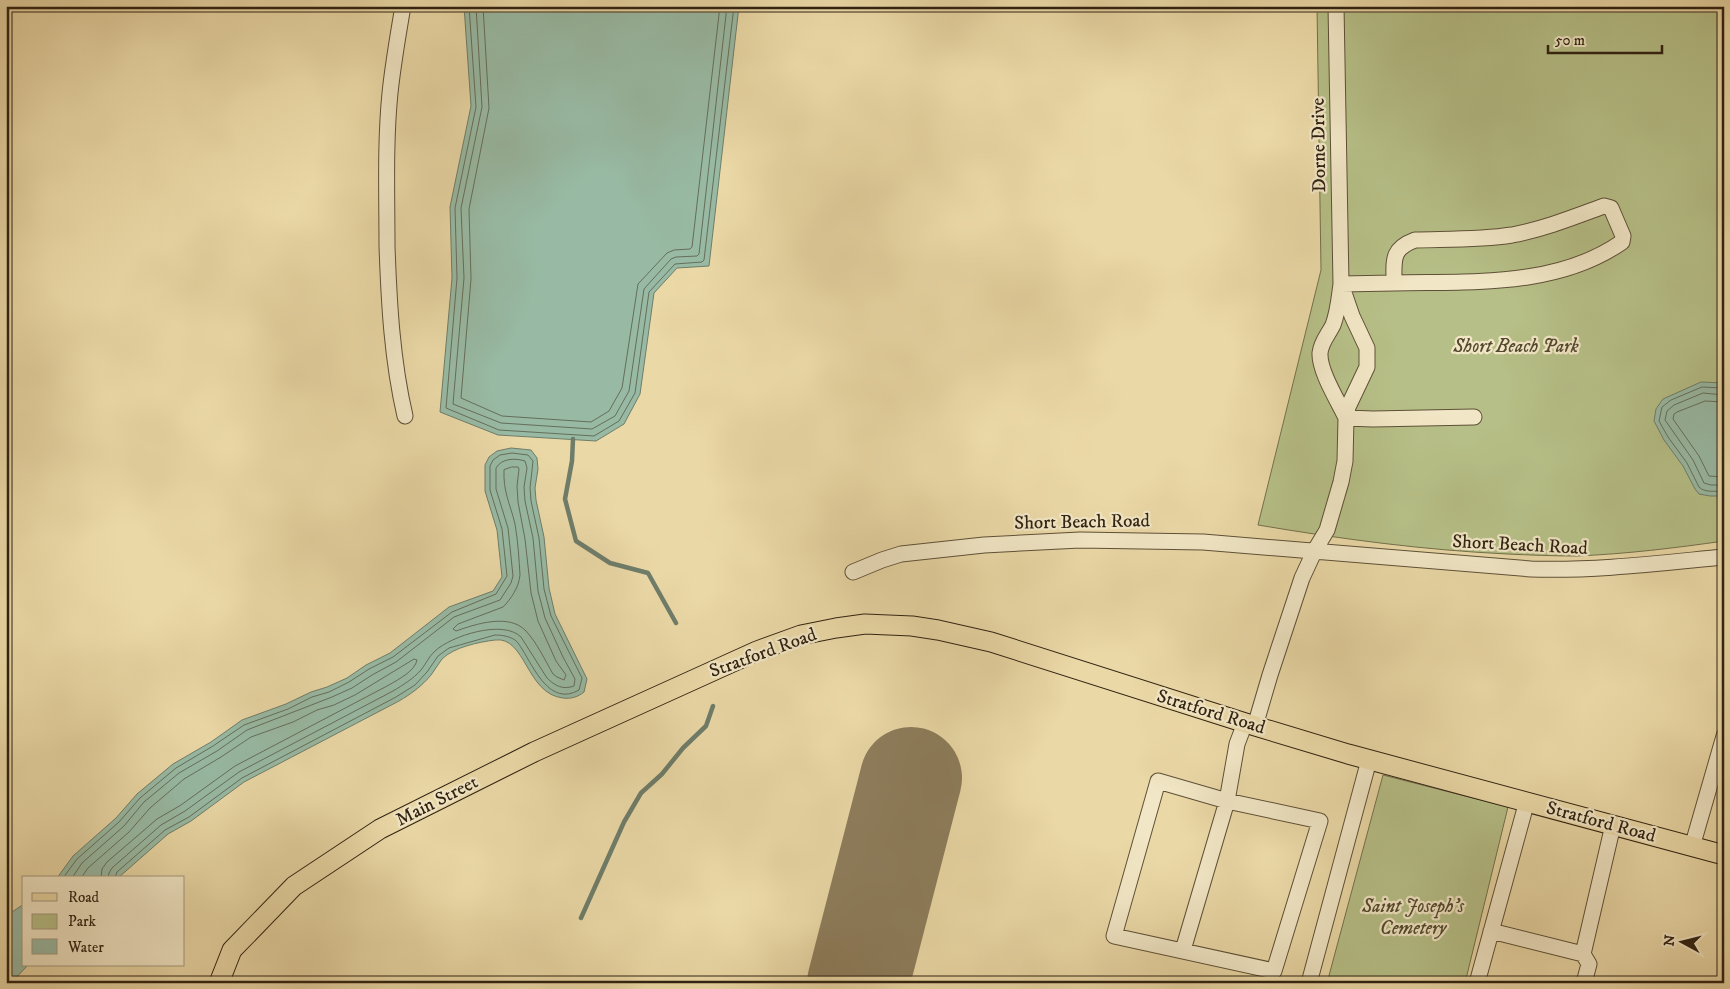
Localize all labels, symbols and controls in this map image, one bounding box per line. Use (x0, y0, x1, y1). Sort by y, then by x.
scale bar (1548, 22, 1661, 54)
text: 50 m (1555, 31, 1585, 50)
street label: Dorne Drive (1307, 97, 1331, 192)
park label: Short Beach Park (1452, 335, 1579, 358)
street label: Short Beach Road (1014, 509, 1151, 535)
street label: Short Beach Road (1452, 530, 1589, 560)
street label: Stratford Road (706, 623, 820, 683)
street label: Stratford Road (1154, 685, 1269, 740)
street label: Main Street (392, 770, 482, 832)
street label: Stratford Road (1544, 796, 1659, 848)
legend (22, 876, 185, 966)
text: Road (68, 888, 100, 907)
park label: Saint Joseph's Cemetery (1361, 895, 1465, 940)
text: Park (68, 912, 97, 931)
north arrow (1658, 916, 1708, 966)
text: N (1660, 933, 1680, 947)
text: Water (67, 938, 104, 957)

